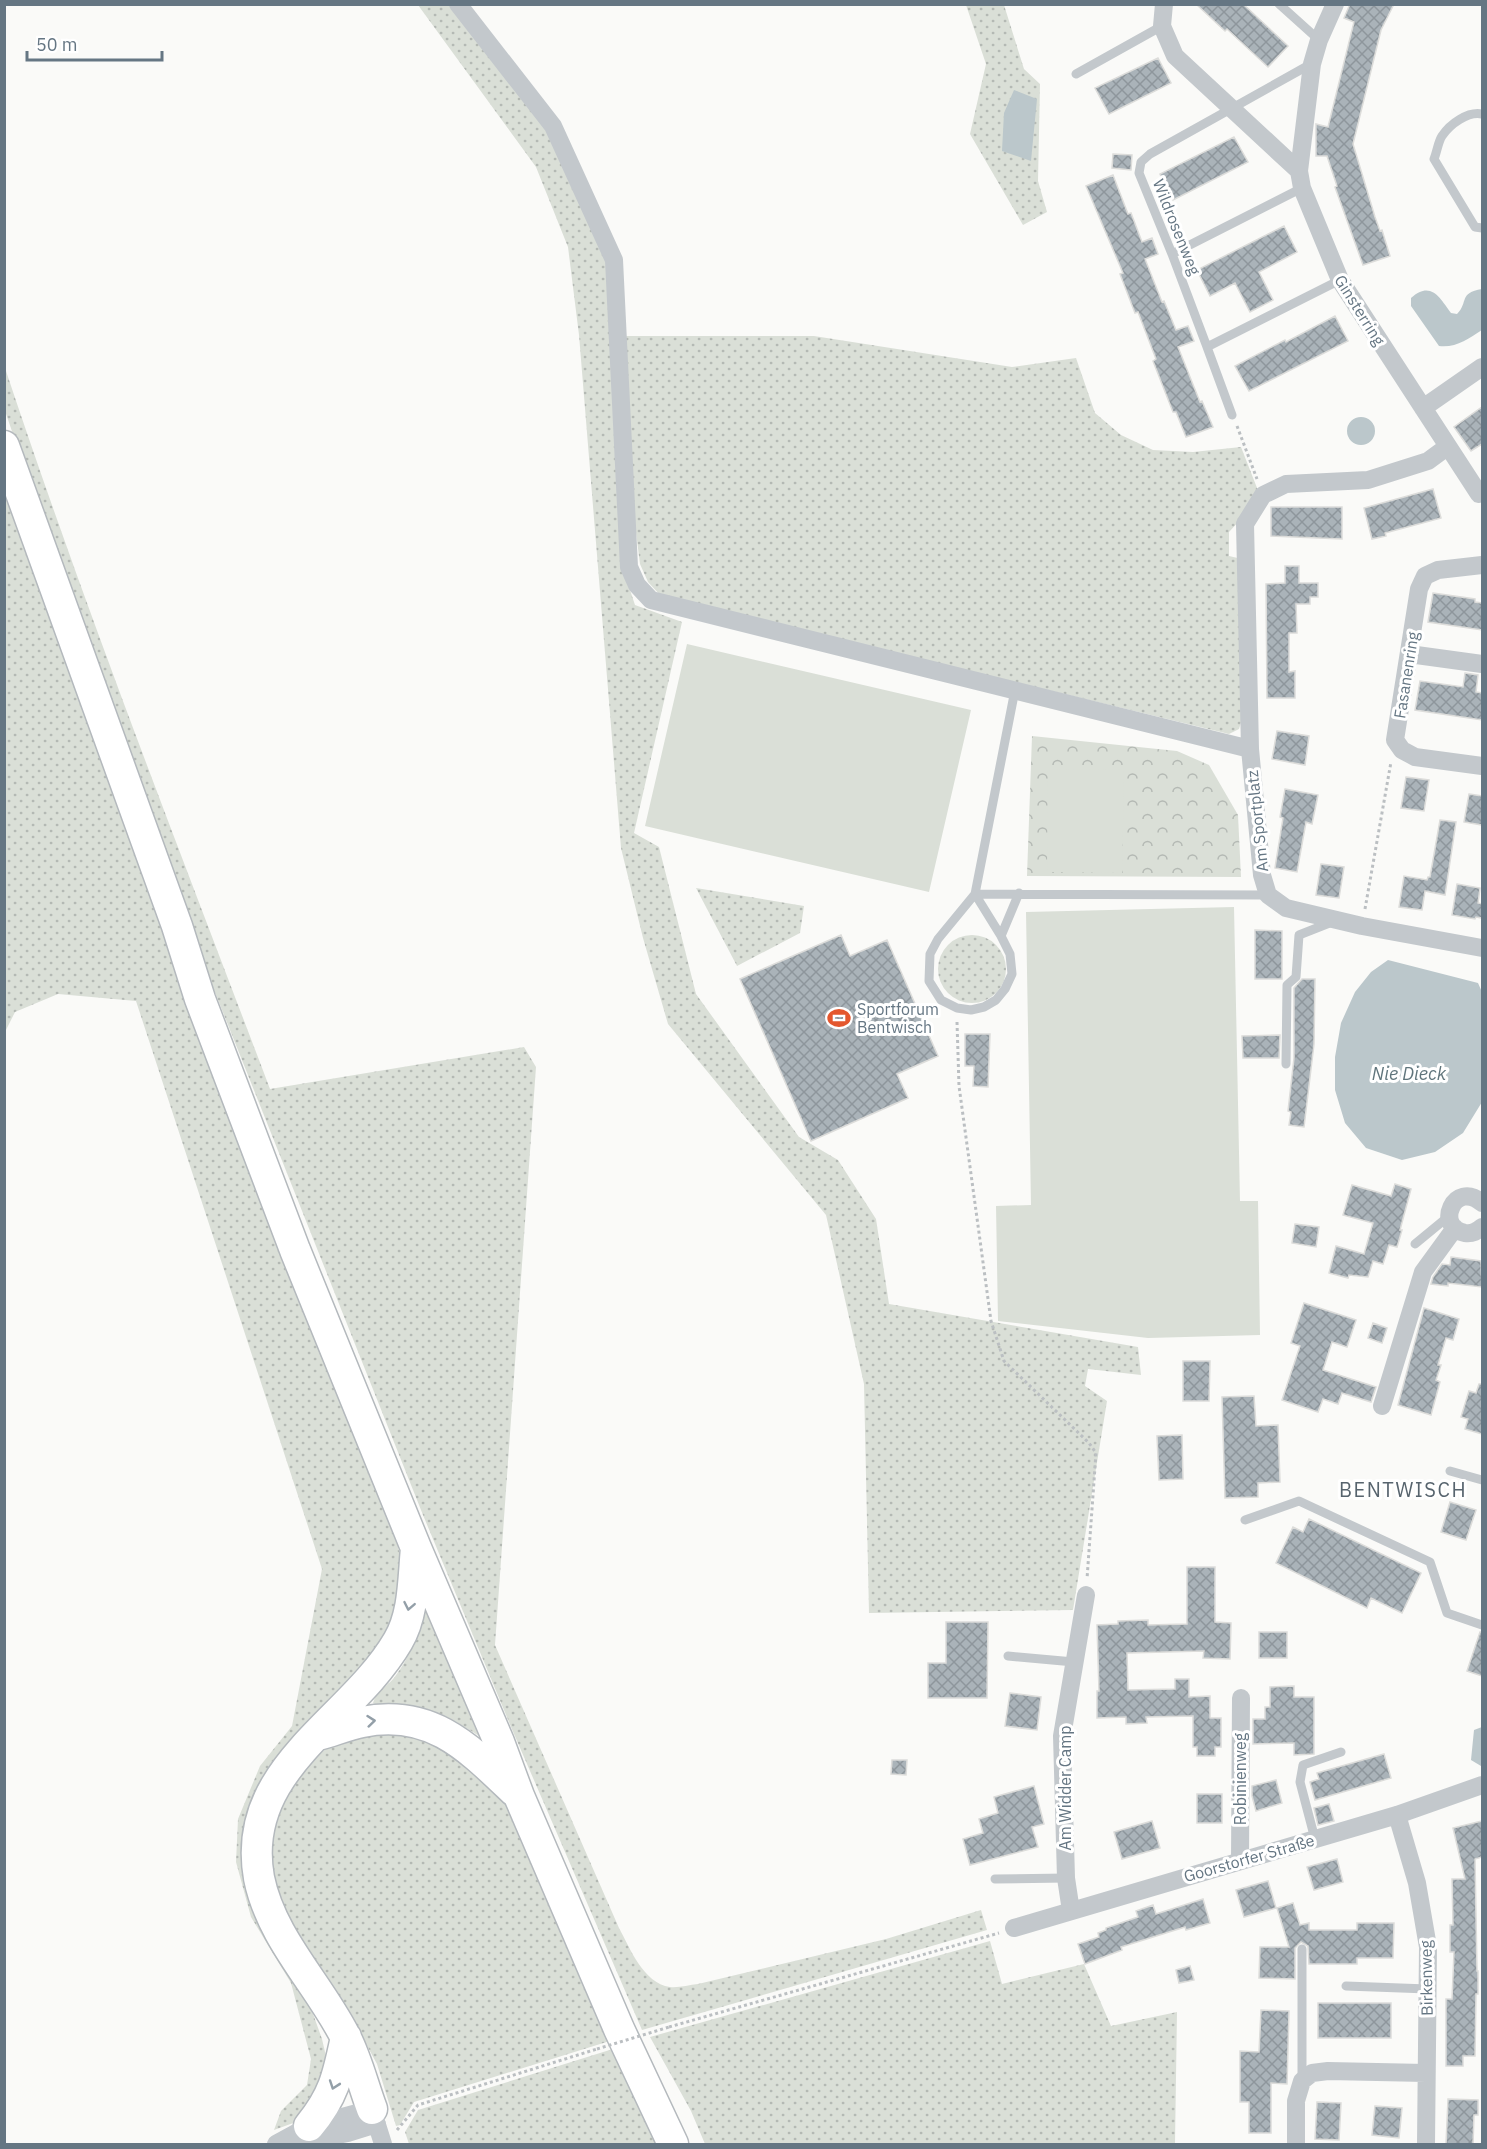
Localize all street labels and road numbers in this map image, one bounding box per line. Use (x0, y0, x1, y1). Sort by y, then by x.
street label: Wildrosenweg (1149, 176, 1206, 278)
street label: Ginsterring (1330, 271, 1390, 349)
street label: Fasanenring (1389, 630, 1423, 720)
street label: Am Sportplatz (1242, 769, 1272, 873)
street label: Am Widder Camp (1055, 1726, 1075, 1850)
street label: Robinienweg (1230, 1732, 1250, 1825)
street label: Goorstorfer Straße (1181, 1830, 1317, 1886)
street label: Birkenweg (1415, 1939, 1437, 2016)

